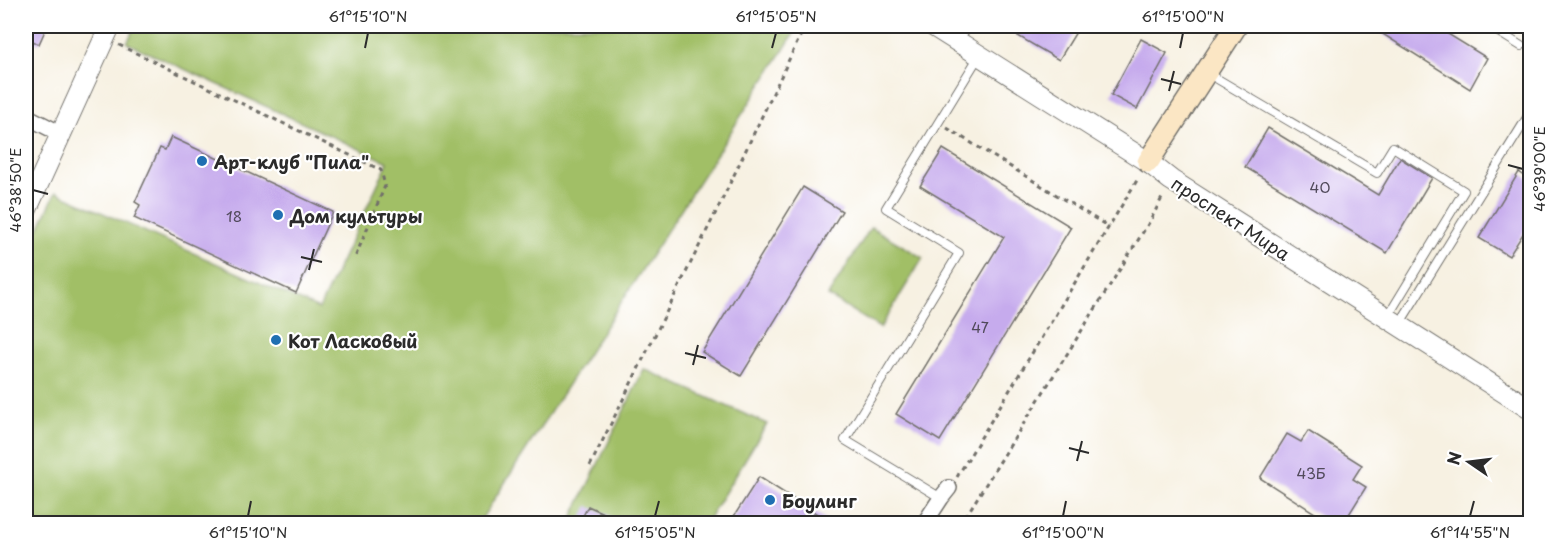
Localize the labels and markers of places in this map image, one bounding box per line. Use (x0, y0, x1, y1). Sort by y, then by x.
place label: Арт-клуб "Пила" (214, 148, 369, 175)
marker: Арт-клуб "Пила" (195, 154, 209, 168)
place label: Дом культуры (289, 202, 423, 229)
marker: Дом культуры (271, 208, 285, 222)
place label: Кот Ласковый (288, 327, 417, 354)
marker: Кот Ласковый (269, 333, 283, 347)
place label: Боулинг (782, 487, 857, 514)
marker: Боулинг (763, 493, 777, 507)

